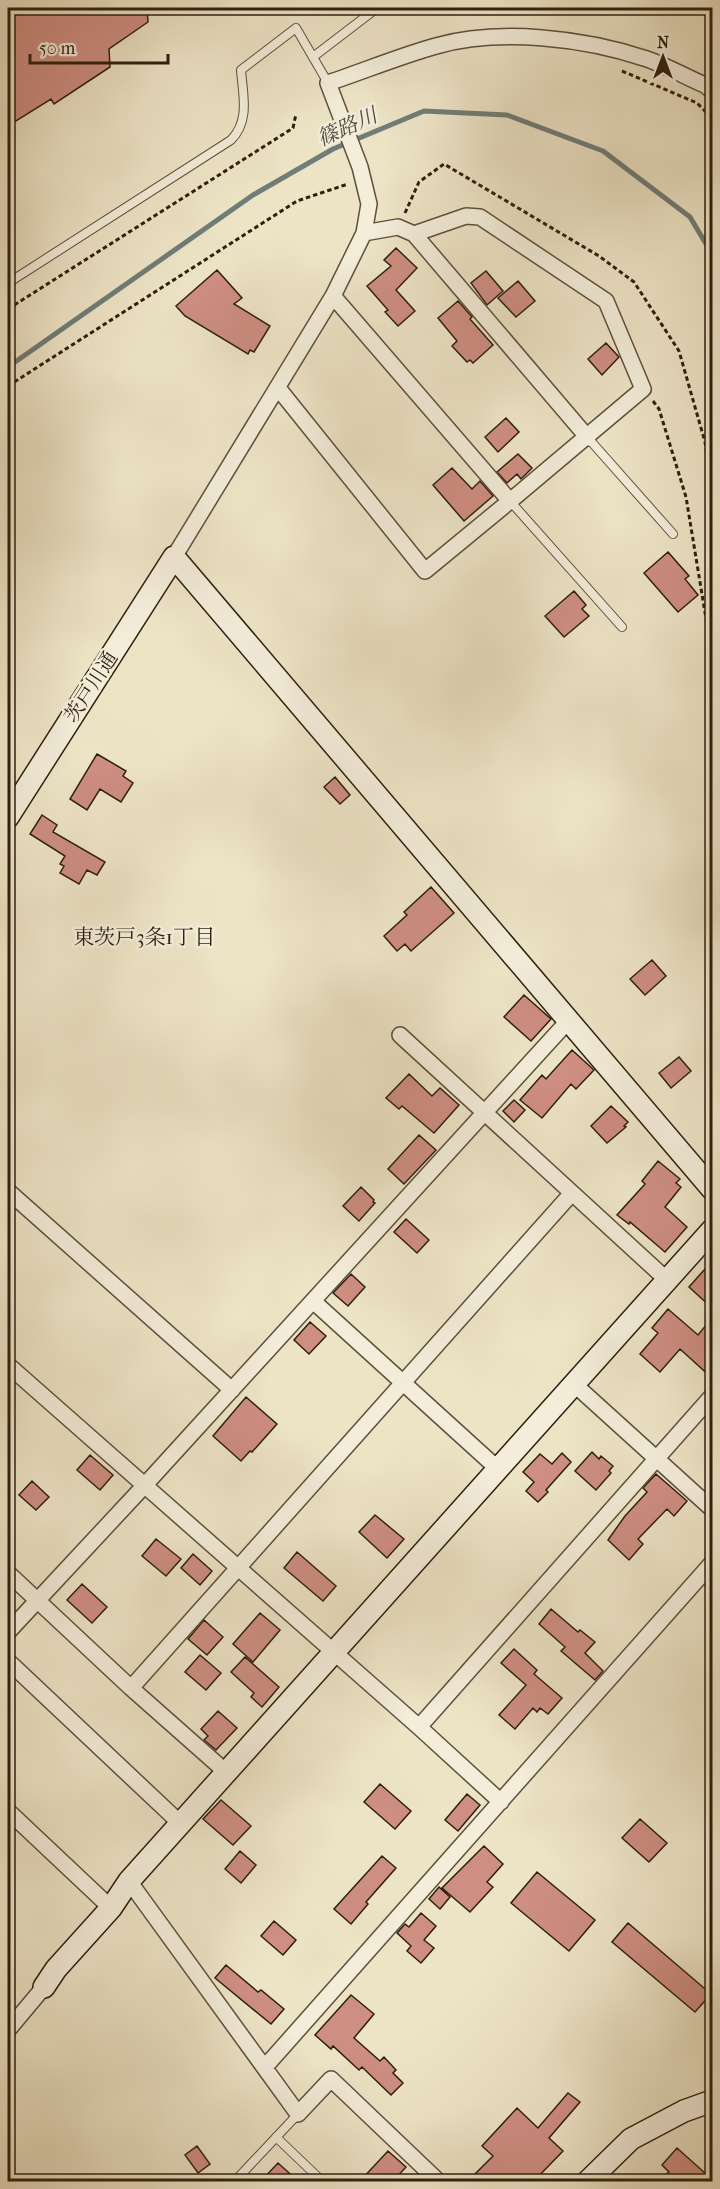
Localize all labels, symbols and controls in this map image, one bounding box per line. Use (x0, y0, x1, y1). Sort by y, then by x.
scale bar (30, 27, 168, 65)
north arrow (633, 27, 693, 87)
text: N (657, 33, 670, 52)
text: 50 m (39, 38, 76, 59)
water label: 篠路川 (313, 102, 382, 151)
street label: 茨戸川通 (60, 647, 122, 727)
district label: 東茨戸3条1丁目 (73, 925, 215, 949)

